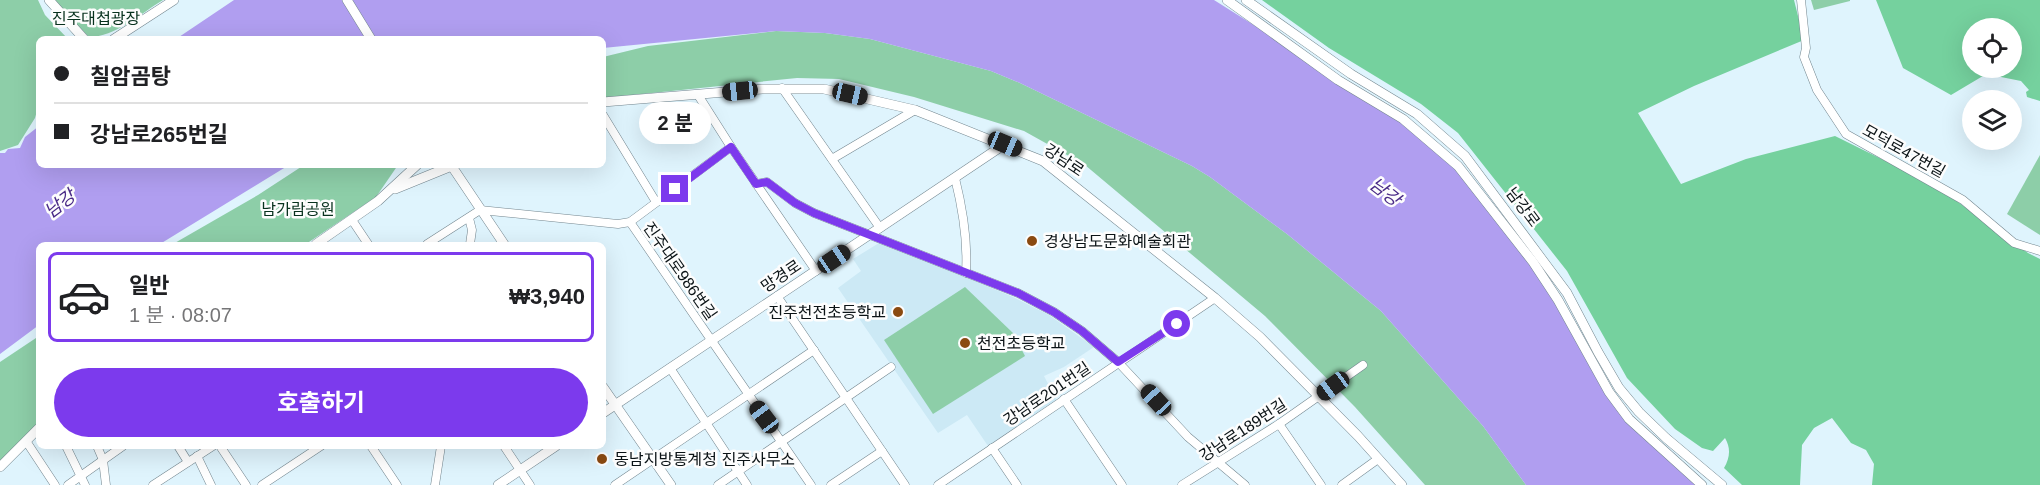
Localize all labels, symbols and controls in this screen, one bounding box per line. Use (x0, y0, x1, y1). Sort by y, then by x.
park label: 진주대첩광장 (52, 10, 140, 27)
map controls (1962, 18, 2022, 150)
button: locate (1962, 18, 2022, 78)
text: 칠암곰탕 (90, 64, 171, 89)
car (721, 80, 759, 102)
car (830, 81, 870, 107)
button: layers (1962, 90, 2022, 150)
callout: 2 분 (639, 102, 711, 144)
text: 2 분 (657, 112, 693, 134)
street label: 모덕로47번길 (1860, 121, 1948, 181)
text: 강남로265번길 (90, 122, 228, 147)
car (985, 129, 1025, 159)
street label: 강남로 (1041, 141, 1087, 180)
water label: 남강 (1366, 174, 1406, 212)
route end (661, 175, 688, 202)
street label: 남강로 (1503, 184, 1543, 230)
water label: 남강 (41, 185, 81, 222)
park label: 남가람공원 (261, 201, 335, 218)
street label: 진주대로986번길 (640, 219, 720, 323)
place label: 경상남도문화예술회관 (1044, 233, 1191, 250)
marker: 경상남도문화예술회관 (1025, 234, 1039, 248)
car (814, 241, 854, 277)
street label: 망경로 (758, 256, 804, 295)
icon: car (57, 270, 111, 324)
text: 일반 (129, 273, 169, 298)
text: ₩3,940 (509, 284, 585, 309)
text: 1 분 · 08:07 (129, 304, 232, 326)
place label: 진주천전초등학교 (768, 304, 886, 321)
marker: 진주천전초등학교 (891, 305, 905, 319)
route start (1163, 310, 1190, 337)
place label: 천전초등학교 (977, 335, 1065, 352)
marker: 천전초등학교 (958, 336, 972, 350)
street label: 강남로201번길 (1001, 359, 1093, 429)
button: 호출하기 (54, 368, 588, 437)
car (1313, 368, 1353, 404)
car (1137, 381, 1175, 419)
street label: 강남로189번길 (1196, 396, 1290, 464)
car (746, 397, 782, 437)
place label: 동남지방통계청 진주사무소 (614, 451, 795, 468)
marker: 동남지방통계청 진주사무소 (595, 452, 609, 466)

